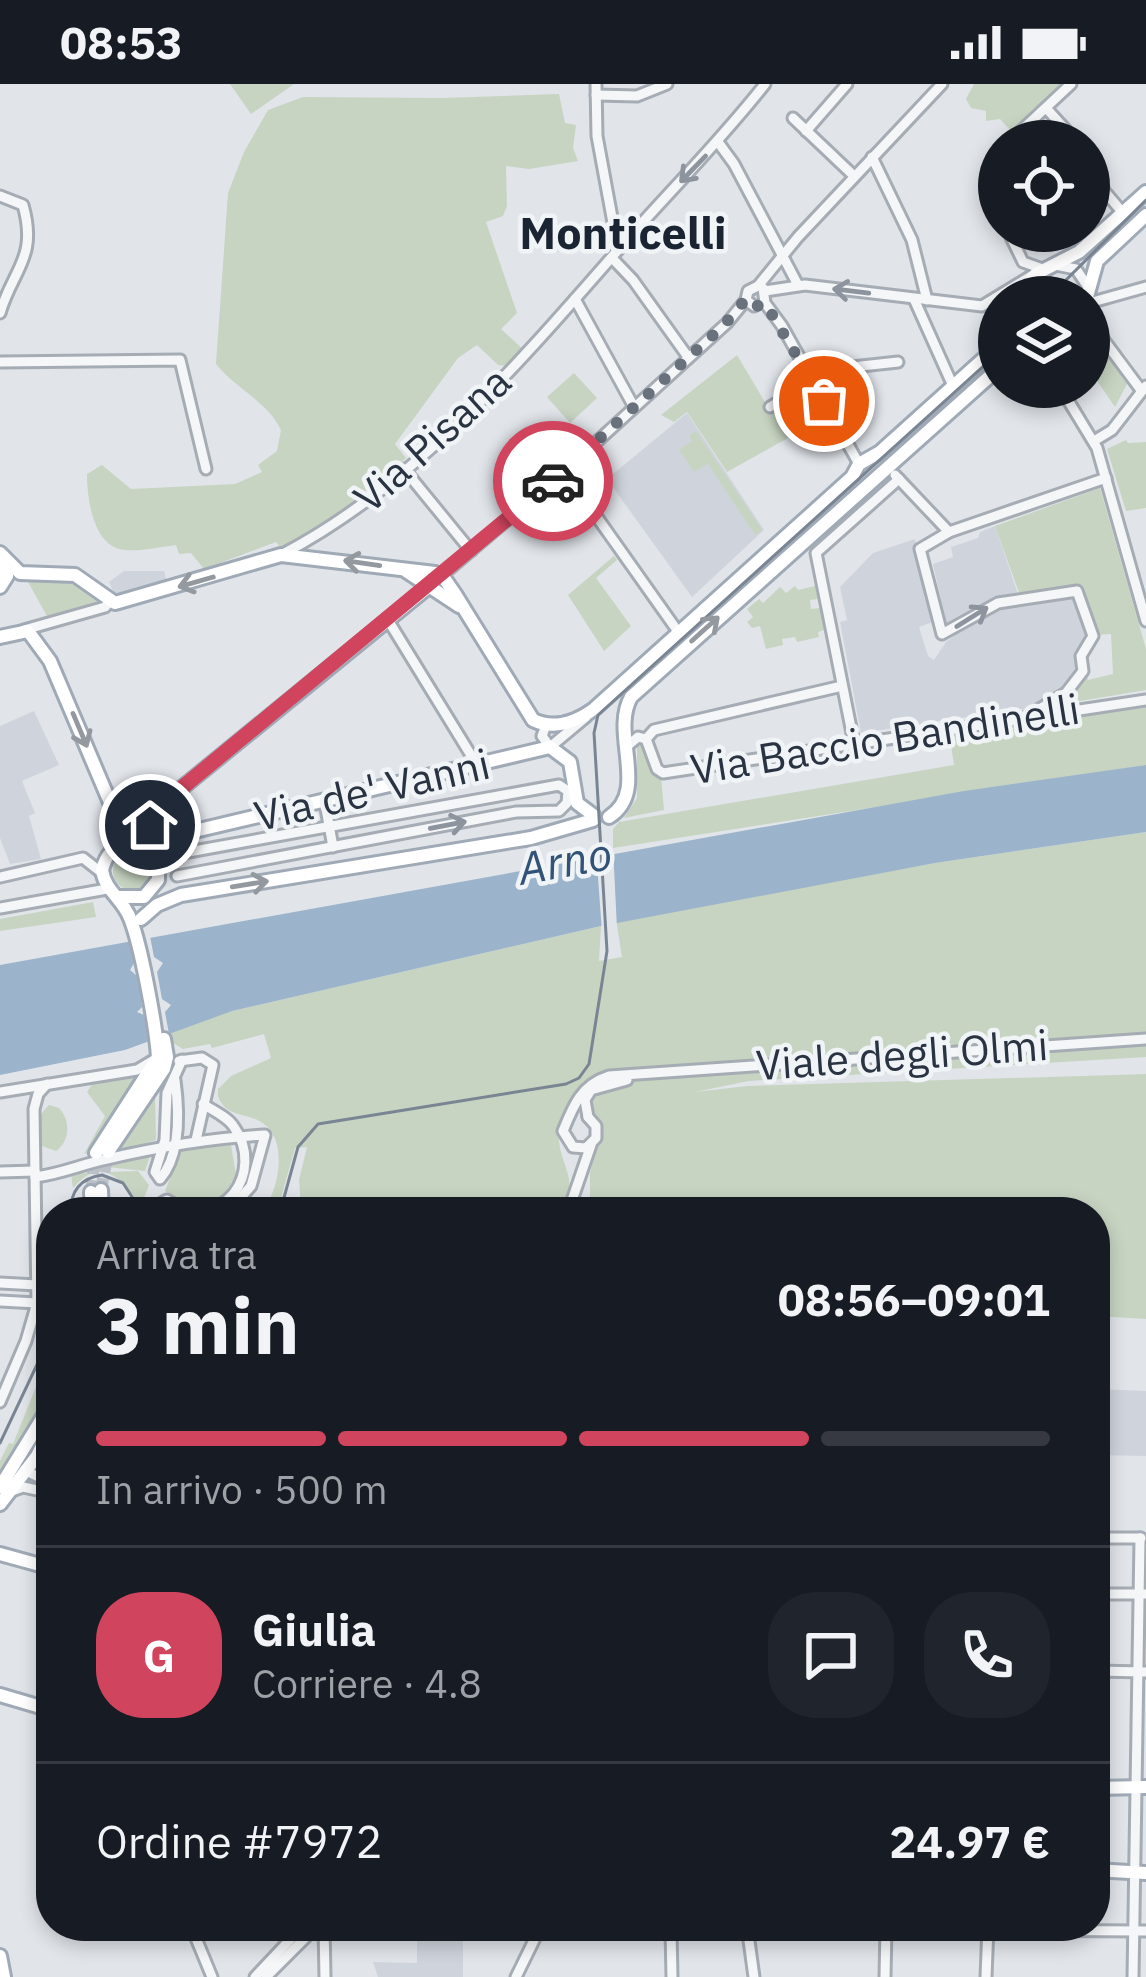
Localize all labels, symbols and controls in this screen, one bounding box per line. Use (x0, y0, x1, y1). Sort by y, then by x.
text: 08:53 (60, 13, 183, 71)
map controls (978, 120, 1110, 408)
button: locate (978, 120, 1110, 252)
one-way arrow (680, 154, 708, 183)
district label: Monticelli (519, 203, 727, 261)
button: layers (978, 276, 1110, 408)
one-way arrow (833, 279, 872, 301)
pin (773, 350, 875, 452)
street label: Via Pisana (341, 353, 522, 524)
icon: bag (791, 368, 857, 434)
courier (493, 421, 613, 541)
icon: car (520, 448, 586, 514)
one-way arrow (343, 551, 382, 574)
one-way arrow (178, 572, 216, 594)
one-way arrow (954, 605, 988, 629)
one-way arrow (690, 616, 720, 644)
street label: Via Baccio Bandinelli (687, 681, 1083, 796)
one-way arrow (71, 711, 92, 748)
street label: Via de' Vanni (249, 736, 495, 843)
pin (99, 774, 201, 876)
icon: home (117, 792, 183, 858)
one-way arrow (427, 813, 466, 835)
water label: Arno (511, 823, 616, 897)
one-way arrow (230, 872, 269, 895)
street label: Viale degli Olmi (754, 1017, 1050, 1092)
text: Arriva tra (96, 1229, 257, 1280)
text: 08:56–09:01 (778, 1270, 1050, 1328)
text: 3 min (96, 1274, 300, 1375)
text: In arrivo · 500 m (96, 1464, 387, 1515)
button: chat (768, 1592, 894, 1718)
button: phone (924, 1592, 1050, 1718)
text: Giulia (252, 1600, 376, 1658)
text: G (143, 1626, 175, 1684)
text: Corriere · 4.8 (252, 1658, 482, 1709)
text: Ordine #7972 (96, 1812, 382, 1870)
text: 24.97 € (889, 1812, 1050, 1870)

